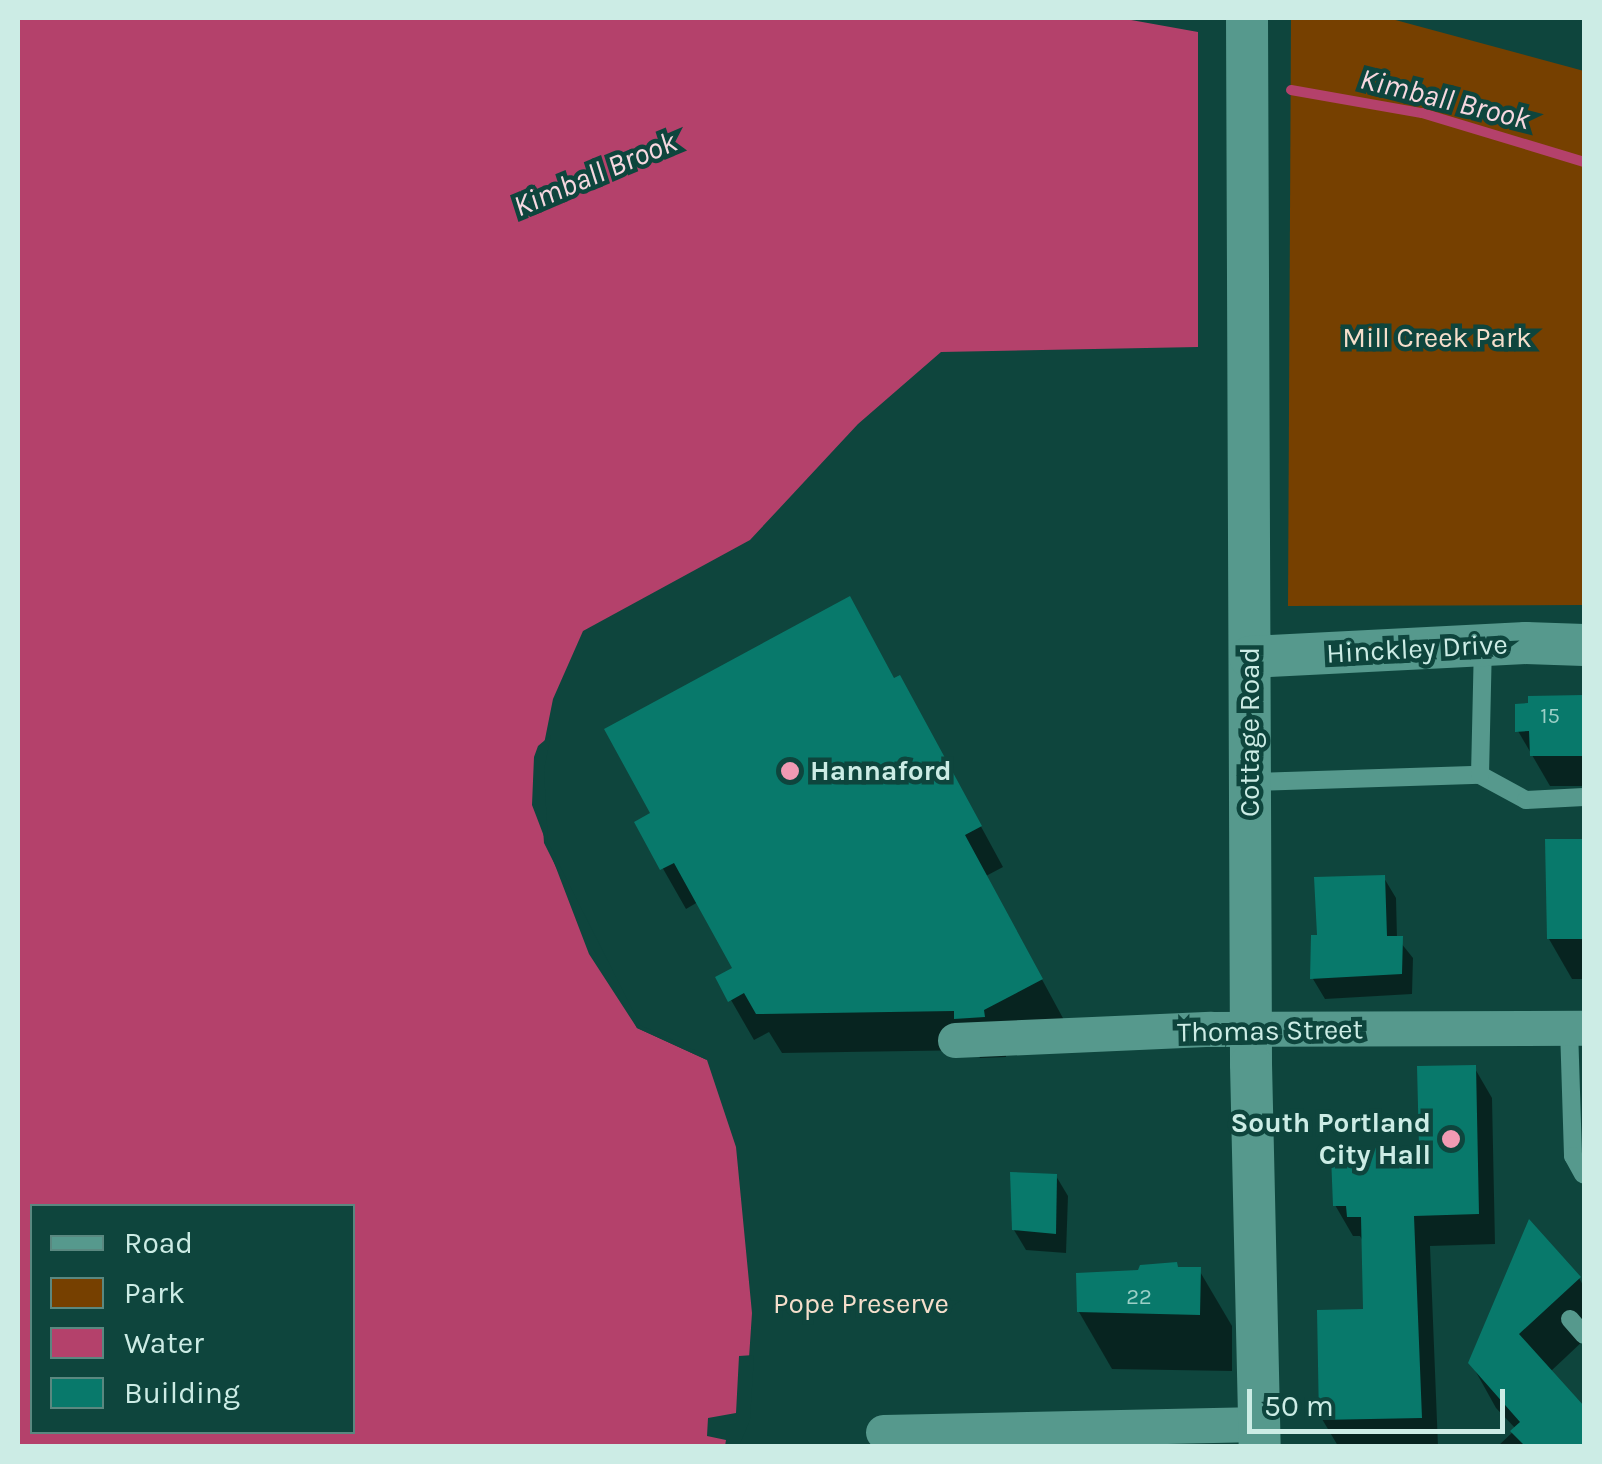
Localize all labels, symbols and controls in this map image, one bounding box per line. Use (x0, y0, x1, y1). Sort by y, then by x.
water label: Kimball Brook (1356, 60, 1534, 138)
water label: Kimball Brook (508, 123, 682, 225)
park label: Mill Creek Park (1342, 321, 1532, 355)
street label: Hinckley Drive (1326, 627, 1508, 671)
street label: Cottage Road (1233, 647, 1267, 817)
house number: 15 (1540, 704, 1560, 730)
place label: Hannaford (810, 754, 952, 788)
marker: Hannaford (779, 760, 801, 782)
street label: Thomas Street (1177, 1013, 1363, 1049)
place label: South Portland City Hall (1230, 1106, 1431, 1172)
marker: South Portland City Hall (1440, 1128, 1462, 1150)
legend (30, 1204, 355, 1434)
text: Road (124, 1225, 193, 1261)
text: Park (124, 1275, 185, 1311)
house number: 22 (1126, 1285, 1152, 1311)
park label: Pope Preserve (773, 1287, 949, 1321)
text: Water (124, 1325, 204, 1361)
scale bar (1252, 1369, 1510, 1431)
text: Building (124, 1375, 240, 1411)
text: 50 m (1264, 1388, 1334, 1424)

